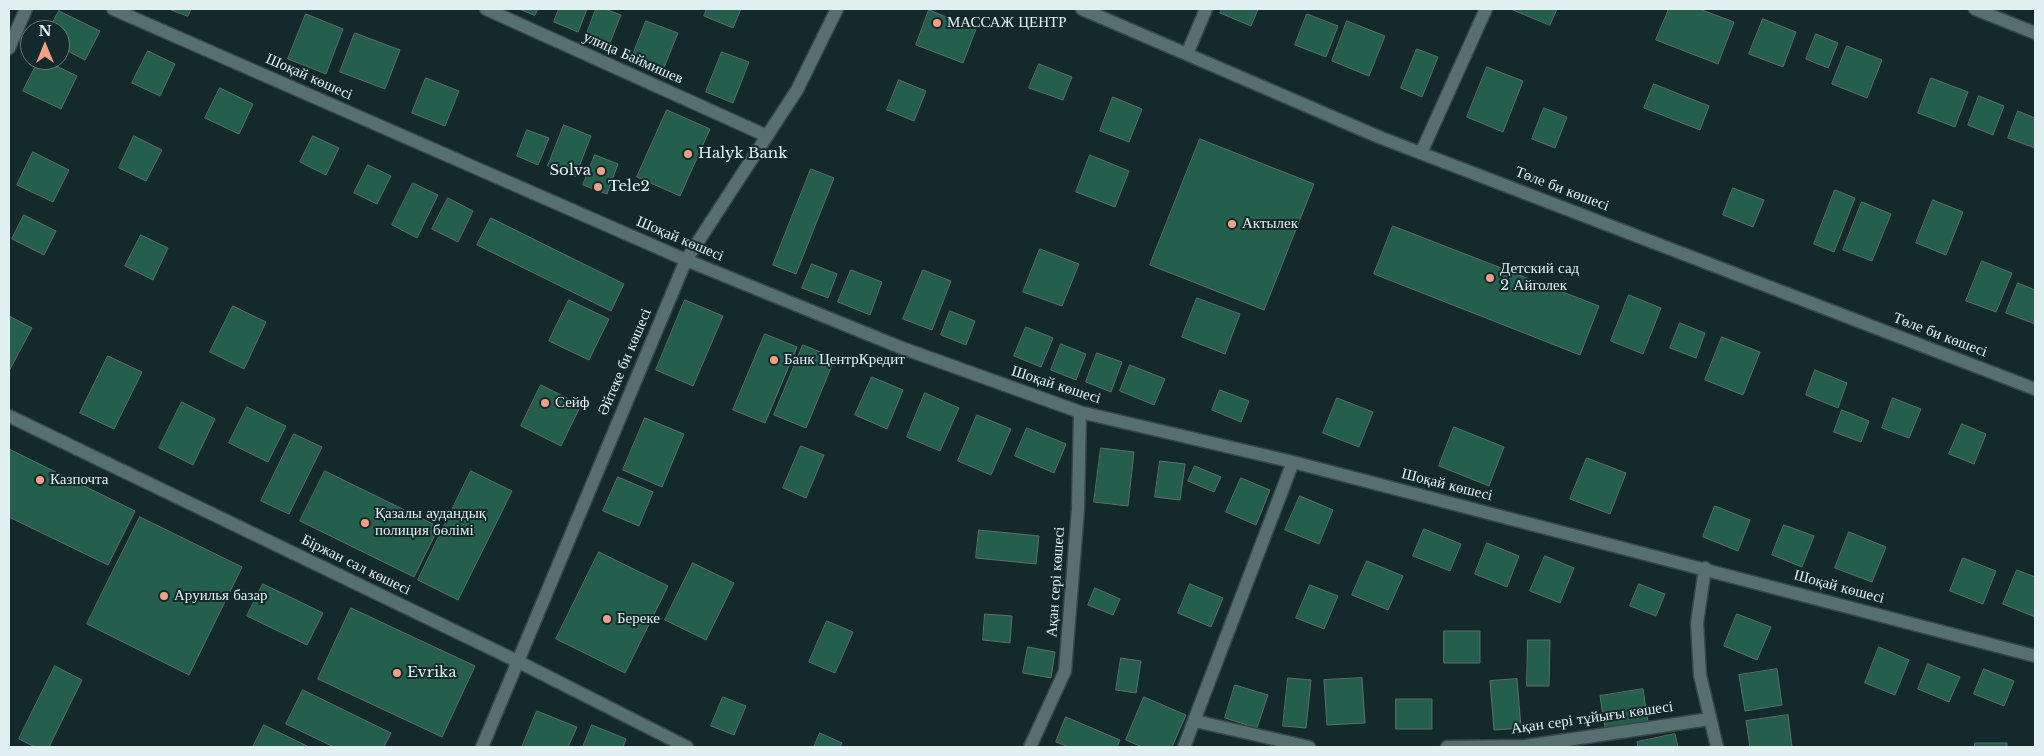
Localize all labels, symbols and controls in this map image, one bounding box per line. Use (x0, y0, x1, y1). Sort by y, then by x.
place label: МАССАЖ ЦЕНТР (947, 14, 1067, 32)
marker: МАССАЖ ЦЕНТР (931, 17, 943, 29)
north arrow (20, 20, 70, 70)
text: N (38, 22, 52, 40)
street label: улица Баймишев (580, 28, 686, 88)
street label: Шоқай көшесі (263, 50, 355, 104)
place label: Halyk Bank (698, 145, 787, 163)
marker: Halyk Bank (682, 148, 694, 160)
place label: Solva (549, 162, 591, 180)
street label: Төле би көшесі (1512, 163, 1612, 215)
marker: Solva (595, 165, 607, 177)
place label: Tele2 (608, 178, 650, 196)
marker: Tele2 (592, 181, 604, 193)
street label: Шоқай көшесі (634, 213, 726, 265)
place label: Актылек (1242, 215, 1298, 233)
marker: Актылек (1226, 218, 1238, 230)
place label: Детский сад 2 Айголек (1500, 260, 1579, 295)
marker: Детский сад 2 Айголек (1484, 272, 1496, 284)
street label: Әйтеке би көшесі (594, 306, 656, 418)
street label: Төле би көшесі (1890, 309, 1990, 361)
place label: Банк ЦентрКредит (784, 351, 905, 369)
marker: Банк ЦентрКредит (768, 354, 780, 366)
street label: Шоқай көшесі (1009, 362, 1103, 408)
place label: Сейф (555, 394, 590, 412)
marker: Сейф (539, 397, 551, 409)
street label: Шоқай көшесі (1400, 465, 1494, 505)
place label: Казпочта (50, 471, 108, 489)
marker: Казпочта (34, 474, 46, 486)
place label: Қазалы аудандық полиция бөлімі (375, 505, 486, 540)
marker: Қазалы аудандық полиция бөлімі (359, 517, 371, 529)
street label: Ақан сері көшесі (1043, 526, 1069, 638)
street label: Біржан сал көшесі (298, 531, 414, 599)
street label: Шоқай көшесі (1792, 566, 1886, 608)
place label: Аруилья базар (174, 587, 268, 605)
marker: Аруилья базар (158, 590, 170, 602)
place label: Береке (617, 610, 660, 628)
marker: Береке (601, 613, 613, 625)
place label: Evrika (407, 664, 457, 682)
marker: Evrika (391, 667, 403, 679)
street label: Ақан сері тұйығы көшесі (1510, 698, 1674, 738)

